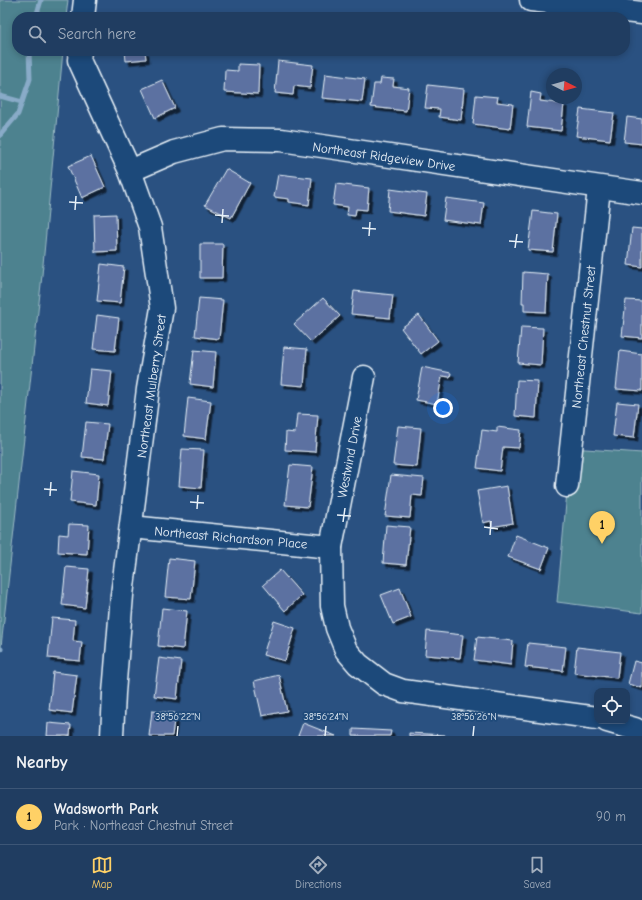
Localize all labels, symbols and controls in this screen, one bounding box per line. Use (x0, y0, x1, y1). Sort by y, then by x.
search box (12, 12, 630, 56)
icon: search (26, 23, 48, 45)
text: Search here (58, 25, 136, 43)
north arrow (546, 68, 582, 104)
street label: Northeast Ridgeview Drive (312, 139, 457, 174)
street label: Northeast Chestnut Street (569, 264, 599, 409)
street label: Northeast Mulberry Street (134, 312, 169, 459)
your location (433, 398, 453, 418)
street label: Westwind Drive (334, 414, 365, 499)
pin: 1 (589, 511, 615, 544)
street label: Northeast Richardson Place (154, 523, 309, 552)
map controls (594, 688, 630, 724)
button: locate (594, 688, 630, 724)
text: 38°56'22"N (155, 711, 201, 723)
text: 38°56'24"N (304, 711, 348, 723)
text: 38°56'26"N (451, 711, 497, 723)
text: Nearby (16, 753, 67, 772)
text: Wadsworth Park (54, 800, 158, 818)
text: 1 (26, 809, 32, 824)
text: 90 m (596, 809, 626, 824)
text: Park · Northeast Chestnut Street (54, 818, 233, 833)
tab: Map (91, 854, 113, 891)
tab: Directions (295, 854, 342, 891)
tab: Saved (524, 854, 551, 891)

